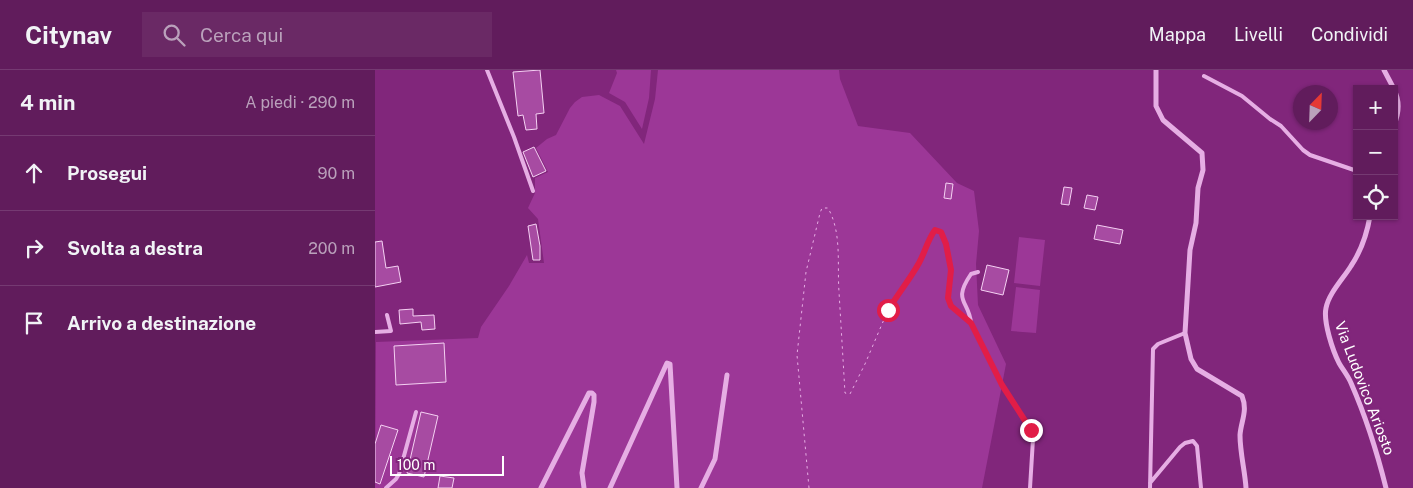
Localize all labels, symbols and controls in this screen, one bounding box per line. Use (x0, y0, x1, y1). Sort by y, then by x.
search box (142, 12, 492, 57)
text: Citynav (25, 21, 112, 49)
icon: search (160, 21, 188, 49)
text: Cerca qui (200, 24, 283, 46)
text: Mappa (1149, 24, 1206, 45)
text: Livelli (1234, 24, 1283, 45)
text: Condividi (1311, 24, 1388, 45)
north arrow (1293, 85, 1338, 130)
map controls (1353, 85, 1398, 220)
button: + (1353, 85, 1398, 130)
text: 4 min (20, 90, 75, 115)
text: A piedi · 290 m (245, 93, 355, 112)
button: − (1353, 130, 1398, 175)
icon: ahead (20, 159, 48, 187)
text: Prosegui (67, 162, 147, 184)
text: 90 m (318, 164, 355, 183)
button: locate (1353, 175, 1398, 220)
icon: right (20, 234, 48, 262)
text: Svolta a destra (67, 237, 203, 259)
text: 200 m (308, 239, 355, 258)
route start (877, 299, 900, 322)
icon: arrive (20, 309, 48, 337)
text: Arrivo a destinazione (67, 312, 256, 334)
street label: Via Ludovico Ariosto (1332, 319, 1398, 457)
route end (1020, 419, 1043, 442)
scale bar (390, 453, 504, 476)
text: 100 m (397, 457, 435, 473)

